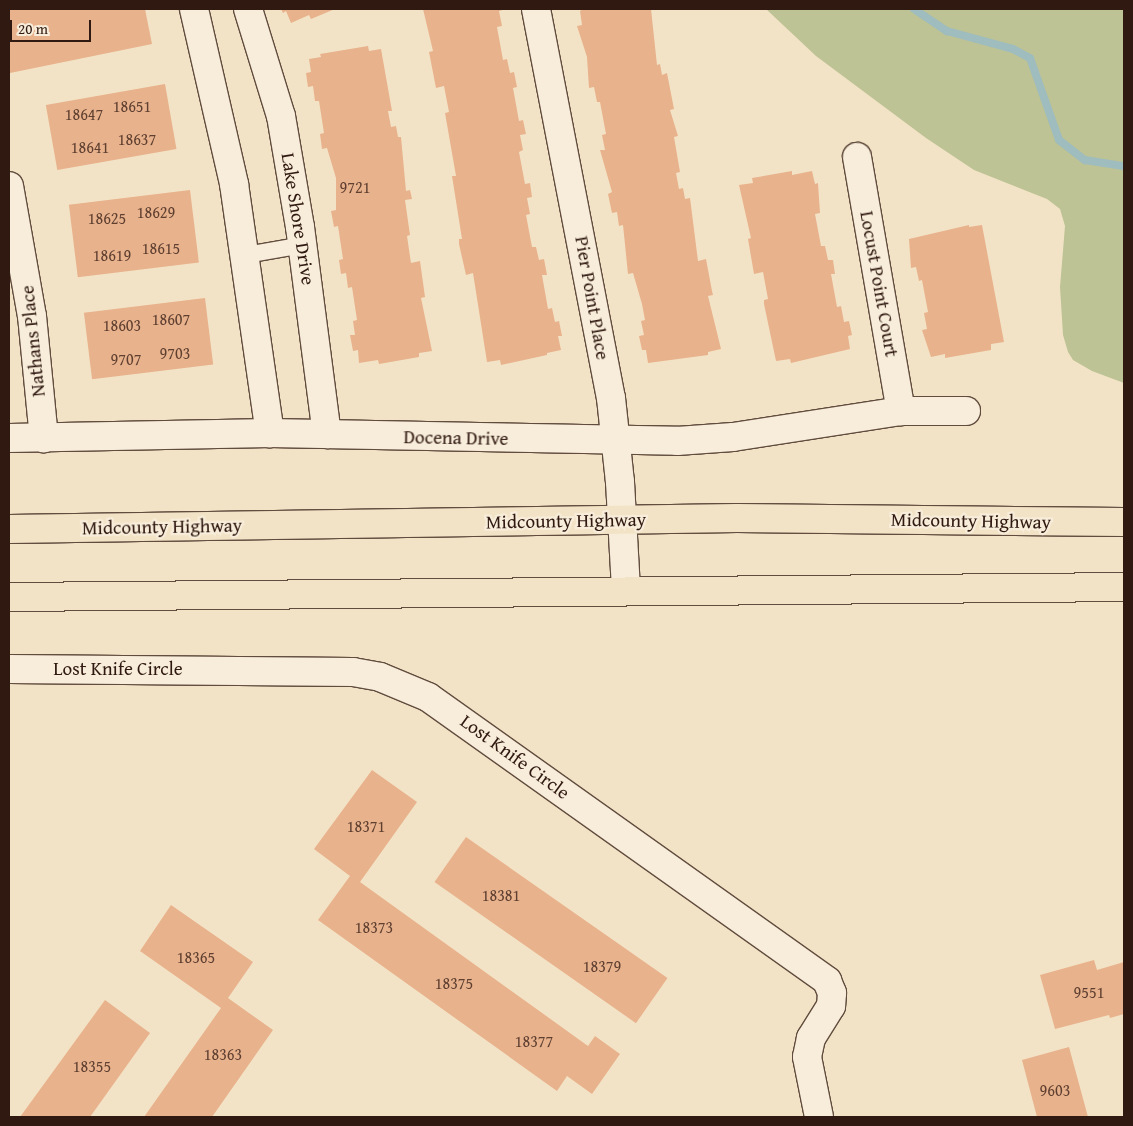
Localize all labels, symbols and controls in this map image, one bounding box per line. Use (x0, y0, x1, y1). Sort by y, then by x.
scale bar (12, 10, 94, 42)
text: 20 m (18, 18, 48, 39)
house number: 18651 (113, 96, 151, 116)
house number: 18647 (65, 104, 103, 124)
house number: 18637 (118, 129, 156, 149)
house number: 18641 (71, 137, 109, 157)
street label: Lake Shore Drive (276, 151, 320, 287)
house number: 9721 (340, 177, 370, 197)
house number: 18629 (137, 202, 175, 222)
house number: 18625 (88, 208, 126, 228)
street label: Locust Point Court (855, 209, 903, 359)
street label: Pier Point Place (570, 234, 614, 362)
house number: 18615 (142, 238, 180, 258)
house number: 18619 (93, 245, 131, 265)
street label: Nathans Place (16, 284, 50, 398)
house number: 18607 (152, 309, 190, 329)
house number: 18603 (103, 315, 141, 335)
house number: 9703 (160, 343, 190, 363)
house number: 9707 (111, 349, 141, 369)
street label: Docena Drive (403, 426, 509, 450)
street label: Midcounty Highway (486, 508, 646, 534)
street label: Midcounty Highway (891, 508, 1051, 534)
street label: Midcounty Highway (82, 514, 242, 540)
street label: Lost Knife Circle (53, 658, 183, 680)
street label: Lost Knife Circle (456, 710, 574, 804)
house number: 18371 (347, 816, 385, 836)
house number: 18381 (482, 885, 520, 905)
house number: 18373 (355, 917, 393, 937)
house number: 18365 (177, 947, 215, 967)
house number: 18379 (583, 956, 621, 976)
house number: 18375 (435, 973, 473, 993)
house number: 9551 (1074, 982, 1104, 1002)
house number: 18377 (515, 1031, 553, 1051)
house number: 18363 (204, 1044, 242, 1064)
house number: 18355 (73, 1056, 111, 1076)
house number: 9603 (1040, 1080, 1070, 1100)

